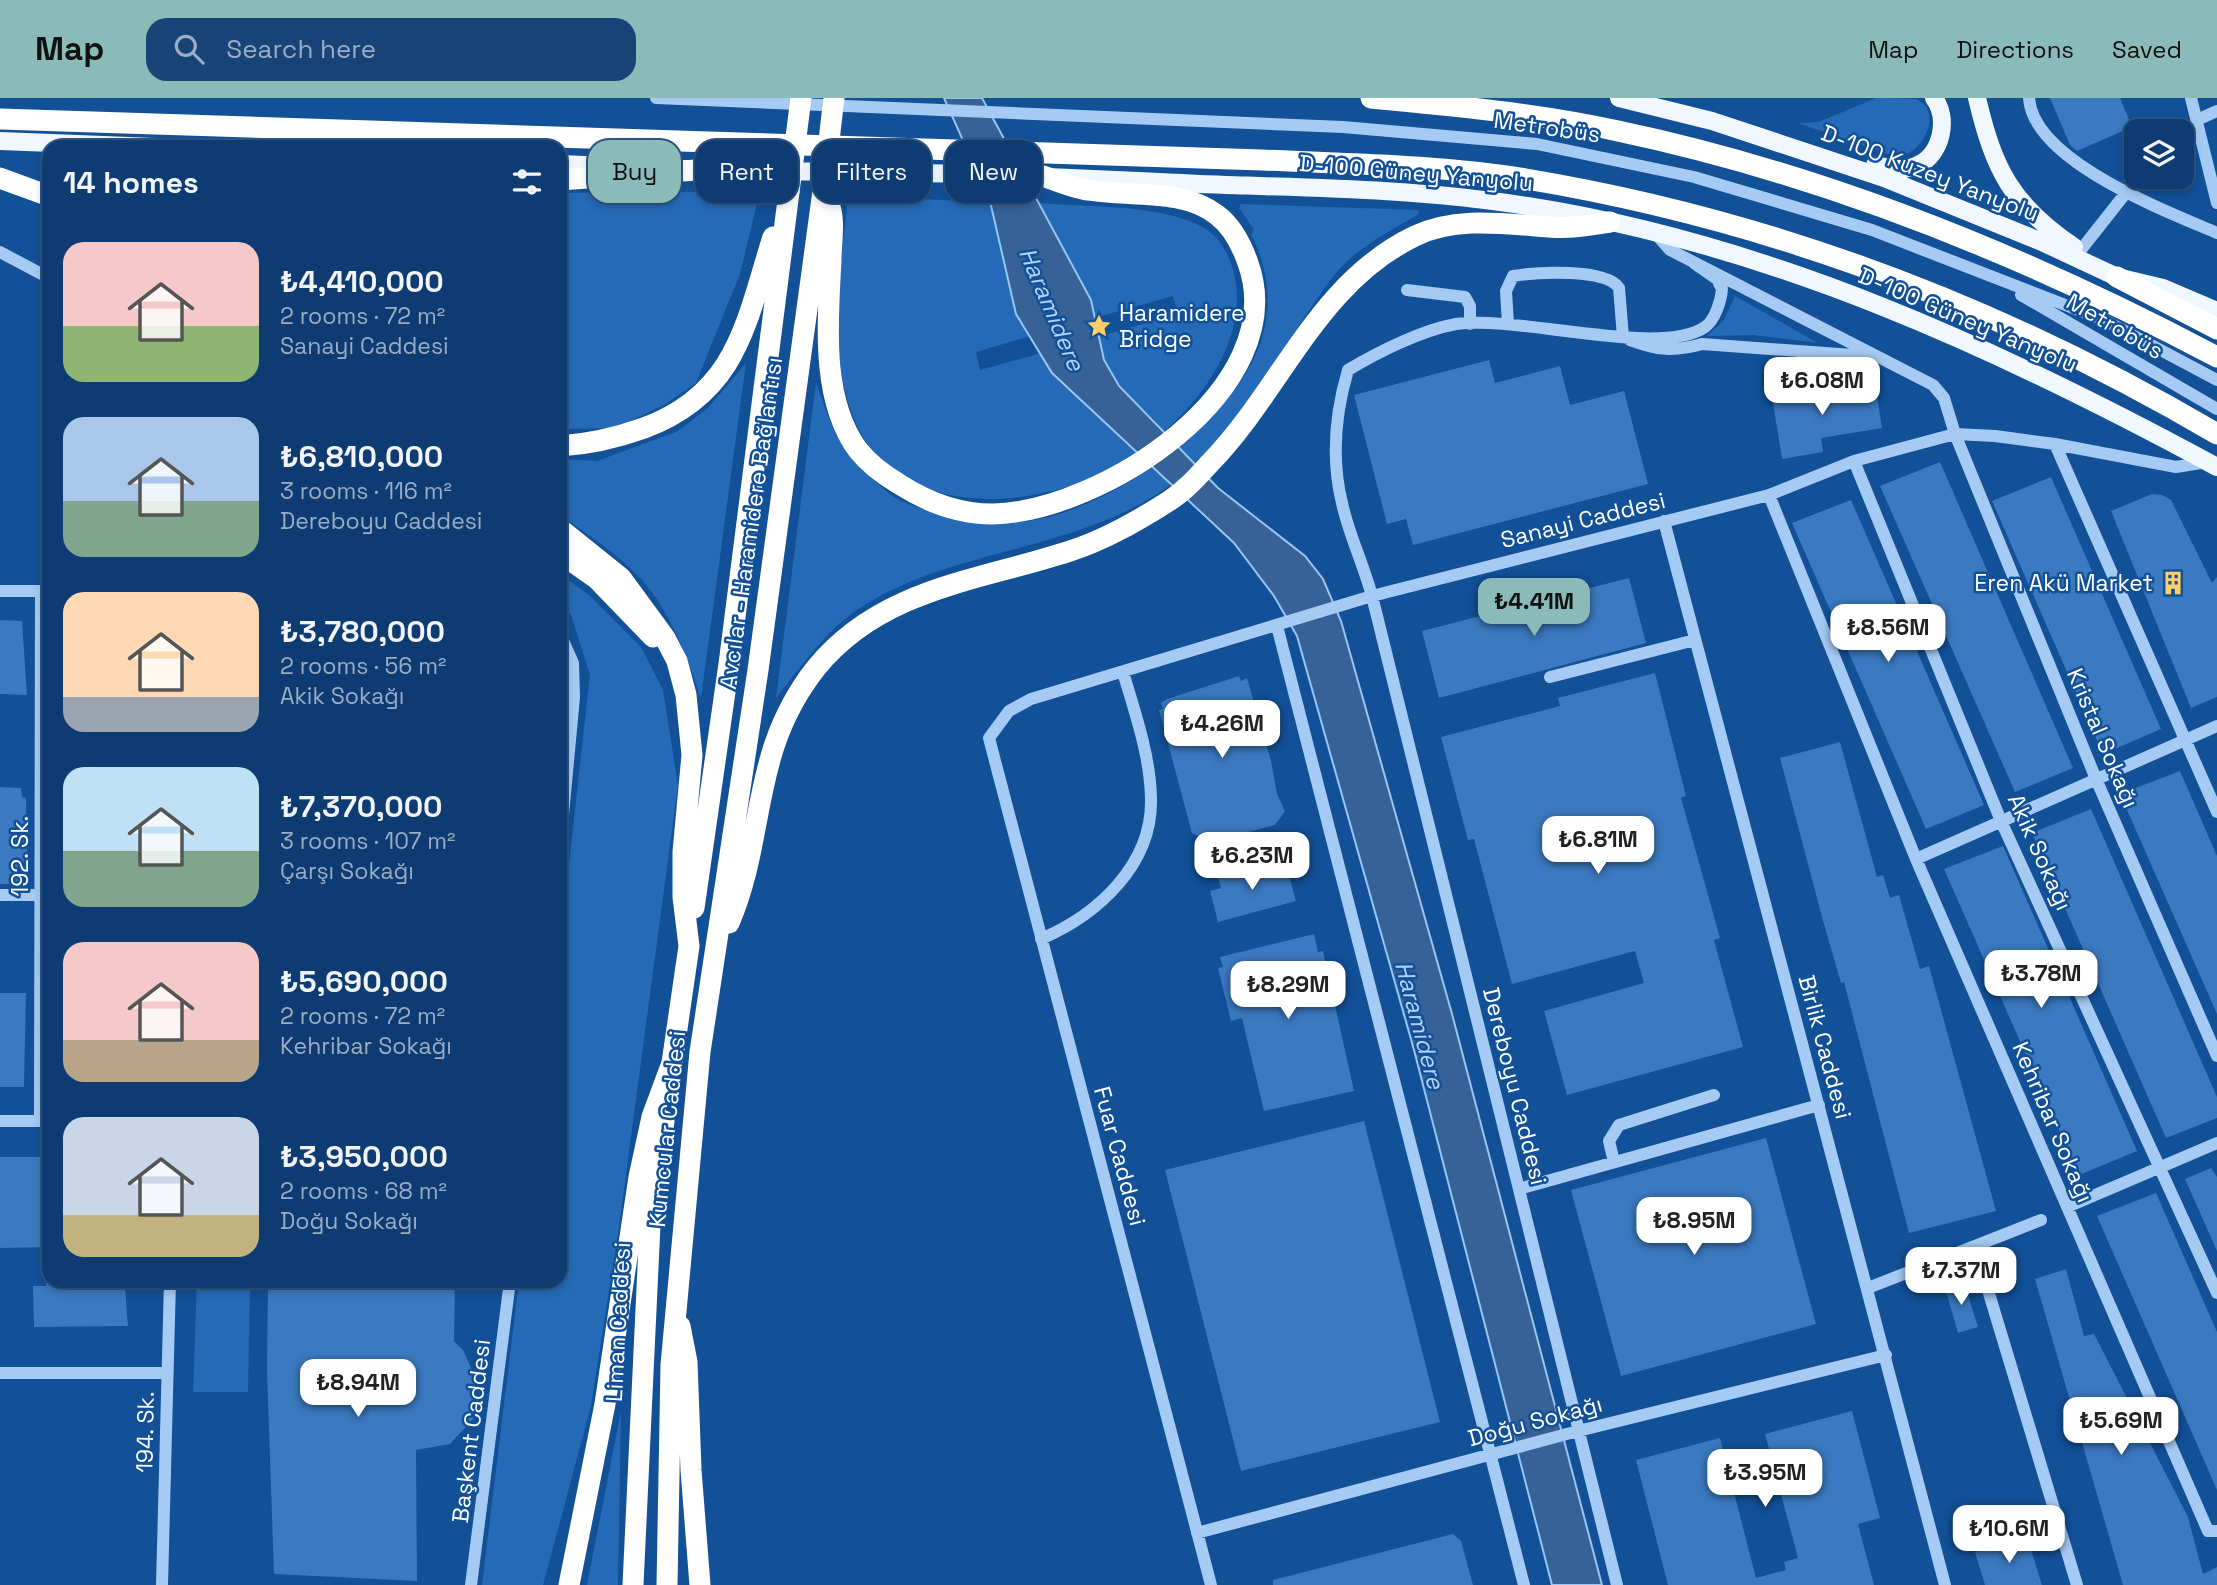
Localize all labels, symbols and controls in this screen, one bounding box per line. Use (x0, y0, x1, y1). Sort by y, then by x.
search box (146, 18, 636, 81)
text: Map (35, 28, 104, 70)
icon: search (170, 30, 208, 68)
text: Search here (226, 32, 376, 66)
text: Map (1868, 34, 1918, 65)
text: Directions (1956, 34, 2074, 65)
text: Saved (2112, 34, 2182, 65)
street label: Metrobüs (1492, 105, 1602, 149)
street label: D-100 Kuzey Yanyolu (1817, 118, 2043, 228)
map controls (2124, 119, 2194, 189)
button: layers (2124, 119, 2194, 189)
chip: Buy (588, 140, 681, 203)
chip: Rent (695, 140, 798, 203)
chip: Filters (812, 140, 931, 203)
chip: New (945, 140, 1042, 203)
street label: D-100 Güney Yanyolu (1298, 148, 1534, 198)
text: 14 homes (63, 163, 199, 202)
icon: filters (508, 163, 546, 201)
water label: Haramidere (1012, 243, 1092, 376)
street label: D-100 Güney Yanyolu (1854, 260, 2082, 380)
text: ₺4,410,000 (280, 262, 444, 301)
icon: home (119, 270, 203, 354)
street label: Metrobüs (2061, 286, 2169, 366)
place label: Haramidere Bridge (1119, 298, 1245, 354)
text: 2 rooms · 72 m² (280, 301, 445, 331)
place icon: Haramidere Bridge (1085, 312, 1113, 340)
text: Sanayi Caddesi (280, 331, 449, 361)
street label: Avcılar - Haramidere Bağlantısı (713, 355, 789, 691)
pin: ₺6.08M (1765, 358, 1879, 417)
text: ₺6.08M (1780, 365, 1864, 395)
text: ₺6,810,000 (280, 437, 443, 476)
icon: home (119, 445, 203, 529)
text: 3 rooms · 116 m² (280, 476, 452, 506)
street label: Sanayi Caddesi (1498, 485, 1668, 555)
text: Dereboyu Caddesi (280, 506, 483, 536)
place label: Eren Akü Market (1974, 568, 2153, 598)
building icon: Eren Akü Market (2159, 569, 2187, 597)
pin: ₺4.41M (1477, 578, 1591, 638)
text: ₺4.41M (1494, 586, 1574, 616)
pin: ₺8.56M (1831, 604, 1945, 664)
text: ₺3,780,000 (280, 612, 445, 651)
text: ₺8.56M (1846, 612, 1930, 642)
icon: home (119, 620, 203, 704)
text: 2 rooms · 56 m² (280, 651, 446, 681)
street label: Kristal Sokağı (2060, 663, 2146, 813)
text: Akik Sokağı (280, 681, 405, 711)
pin: ₺4.26M (1165, 700, 1279, 760)
text: ₺4.26M (1180, 708, 1264, 738)
text: ₺7,370,000 (280, 787, 443, 826)
street label: Akik Sokağı (2001, 789, 2079, 915)
icon: home (119, 795, 203, 879)
street label: 192. Sk. (5, 816, 35, 896)
pin: ₺6.81M (1541, 816, 1655, 876)
text: ₺6.81M (1558, 824, 1638, 854)
text: 3 rooms · 107 m² (280, 826, 456, 856)
pin: ₺6.23M (1195, 832, 1309, 892)
text: ₺6.23M (1210, 840, 1294, 870)
text: Çarşı Sokağı (280, 856, 414, 886)
pin: ₺3.78M (1984, 950, 2098, 1010)
water label: Haramidere (1388, 958, 1452, 1093)
text: ₺3.78M (2000, 958, 2082, 988)
text: ₺5,690,000 (280, 962, 448, 1001)
pin: ₺8.29M (1231, 962, 1345, 1021)
text: ₺8.29M (1247, 969, 1329, 999)
icon: home (119, 970, 203, 1054)
street label: Birlik Caddesi (1791, 972, 1859, 1122)
street label: Dereboyu Caddesi (1476, 984, 1554, 1188)
text: 2 rooms · 72 m² (280, 1001, 445, 1031)
street label: Kumcular Caddesi (642, 1029, 692, 1229)
text: Kehribar Sokağı (280, 1031, 452, 1061)
street label: Kehribar Sokağı (2006, 1037, 2100, 1207)
street label: Fuar Caddesi (1087, 1083, 1153, 1229)
text: ₺3,950,000 (280, 1137, 448, 1176)
icon: home (119, 1145, 203, 1229)
text: 2 rooms · 68 m² (280, 1176, 447, 1206)
pin: ₺8.95M (1637, 1198, 1751, 1257)
text: ₺8.95M (1652, 1205, 1736, 1235)
text: Doğu Sokağı (280, 1206, 418, 1236)
street label: Liman Caddesi (599, 1241, 637, 1403)
pin: ₺7.37M (1904, 1248, 2018, 1307)
text: ₺7.37M (1921, 1255, 2001, 1285)
street label: Başkent Caddesi (445, 1337, 497, 1525)
pin: ₺8.94M (301, 1360, 415, 1419)
text: ₺8.94M (316, 1367, 400, 1397)
street label: Doğu Sokağı (1464, 1389, 1606, 1453)
street label: 194. Sk. (129, 1391, 161, 1473)
pin: ₺5.69M (2064, 1398, 2178, 1457)
text: ₺5.69M (2079, 1405, 2163, 1435)
pin: ₺3.95M (1708, 1450, 1822, 1509)
text: ₺3.95M (1723, 1457, 1807, 1487)
pin: ₺10.6M (1952, 1506, 2066, 1565)
text: ₺10.6M (1969, 1513, 2049, 1543)

